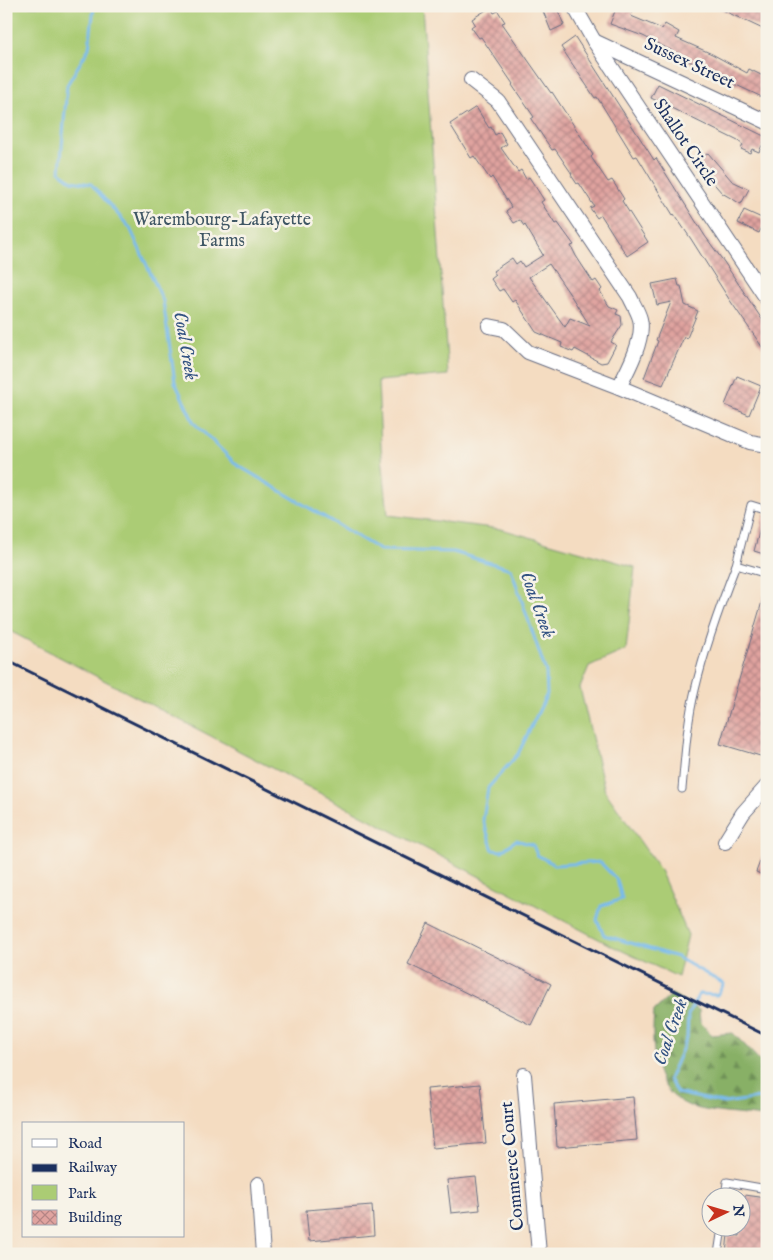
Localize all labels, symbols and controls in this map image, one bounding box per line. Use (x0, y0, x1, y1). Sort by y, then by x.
street label: Sussex Street (640, 33, 738, 95)
street label: Shallot Circle (647, 95, 723, 191)
park label: Warembourg-Lafayette Farms (133, 209, 311, 253)
water label: Coal Creek (167, 310, 203, 382)
water label: Coal Creek (514, 568, 560, 642)
water label: Coal Creek (648, 995, 694, 1069)
street label: Commerce Court (496, 1100, 530, 1232)
legend (22, 1122, 185, 1238)
text: Road (68, 1134, 103, 1153)
text: Railway (68, 1158, 118, 1177)
text: Park (68, 1184, 98, 1203)
north arrow (700, 1188, 750, 1238)
text: N (728, 1203, 747, 1218)
text: Building (68, 1208, 123, 1227)

